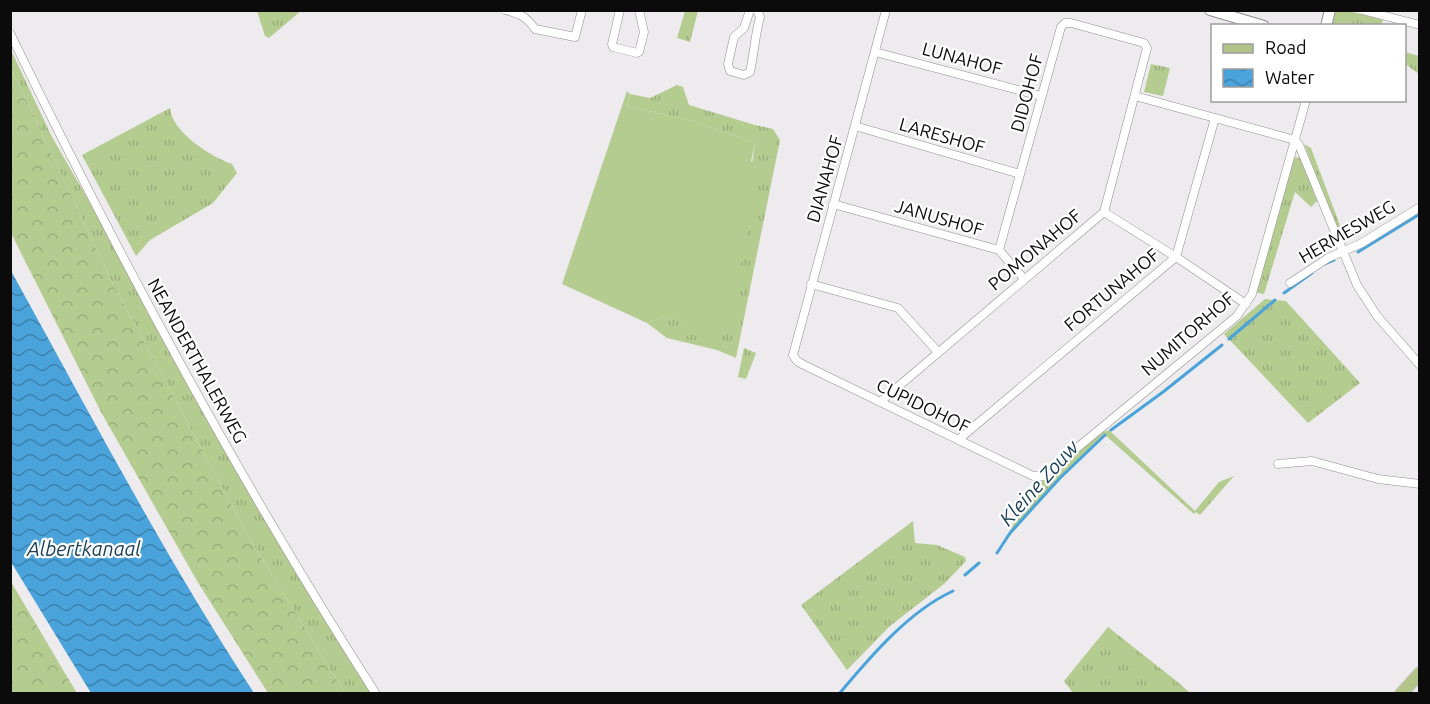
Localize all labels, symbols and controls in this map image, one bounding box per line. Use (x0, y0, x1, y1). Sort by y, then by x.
legend (1211, 24, 1406, 102)
text: Road (1265, 37, 1307, 57)
street label: LUNAHOF (920, 38, 1004, 78)
street label: DIDOHOF (1006, 52, 1046, 134)
text: Water (1265, 67, 1315, 87)
street label: LARESHOF (897, 113, 987, 157)
street label: DIANAHOF (802, 133, 846, 225)
street label: JANUSHOF (893, 195, 986, 239)
street label: HERMESWEG (1295, 196, 1398, 267)
street label: POMONAHOF (984, 205, 1085, 294)
street label: FORTUNAHOF (1060, 244, 1163, 335)
street label: NEANDERTHALERWEG (144, 275, 251, 446)
street label: NUMITORHOF (1137, 288, 1238, 379)
street label: CUPIDOHOF (874, 374, 973, 436)
water label: Kleine Zouw (994, 434, 1084, 530)
water label: Albertkanaal (26, 537, 141, 560)

